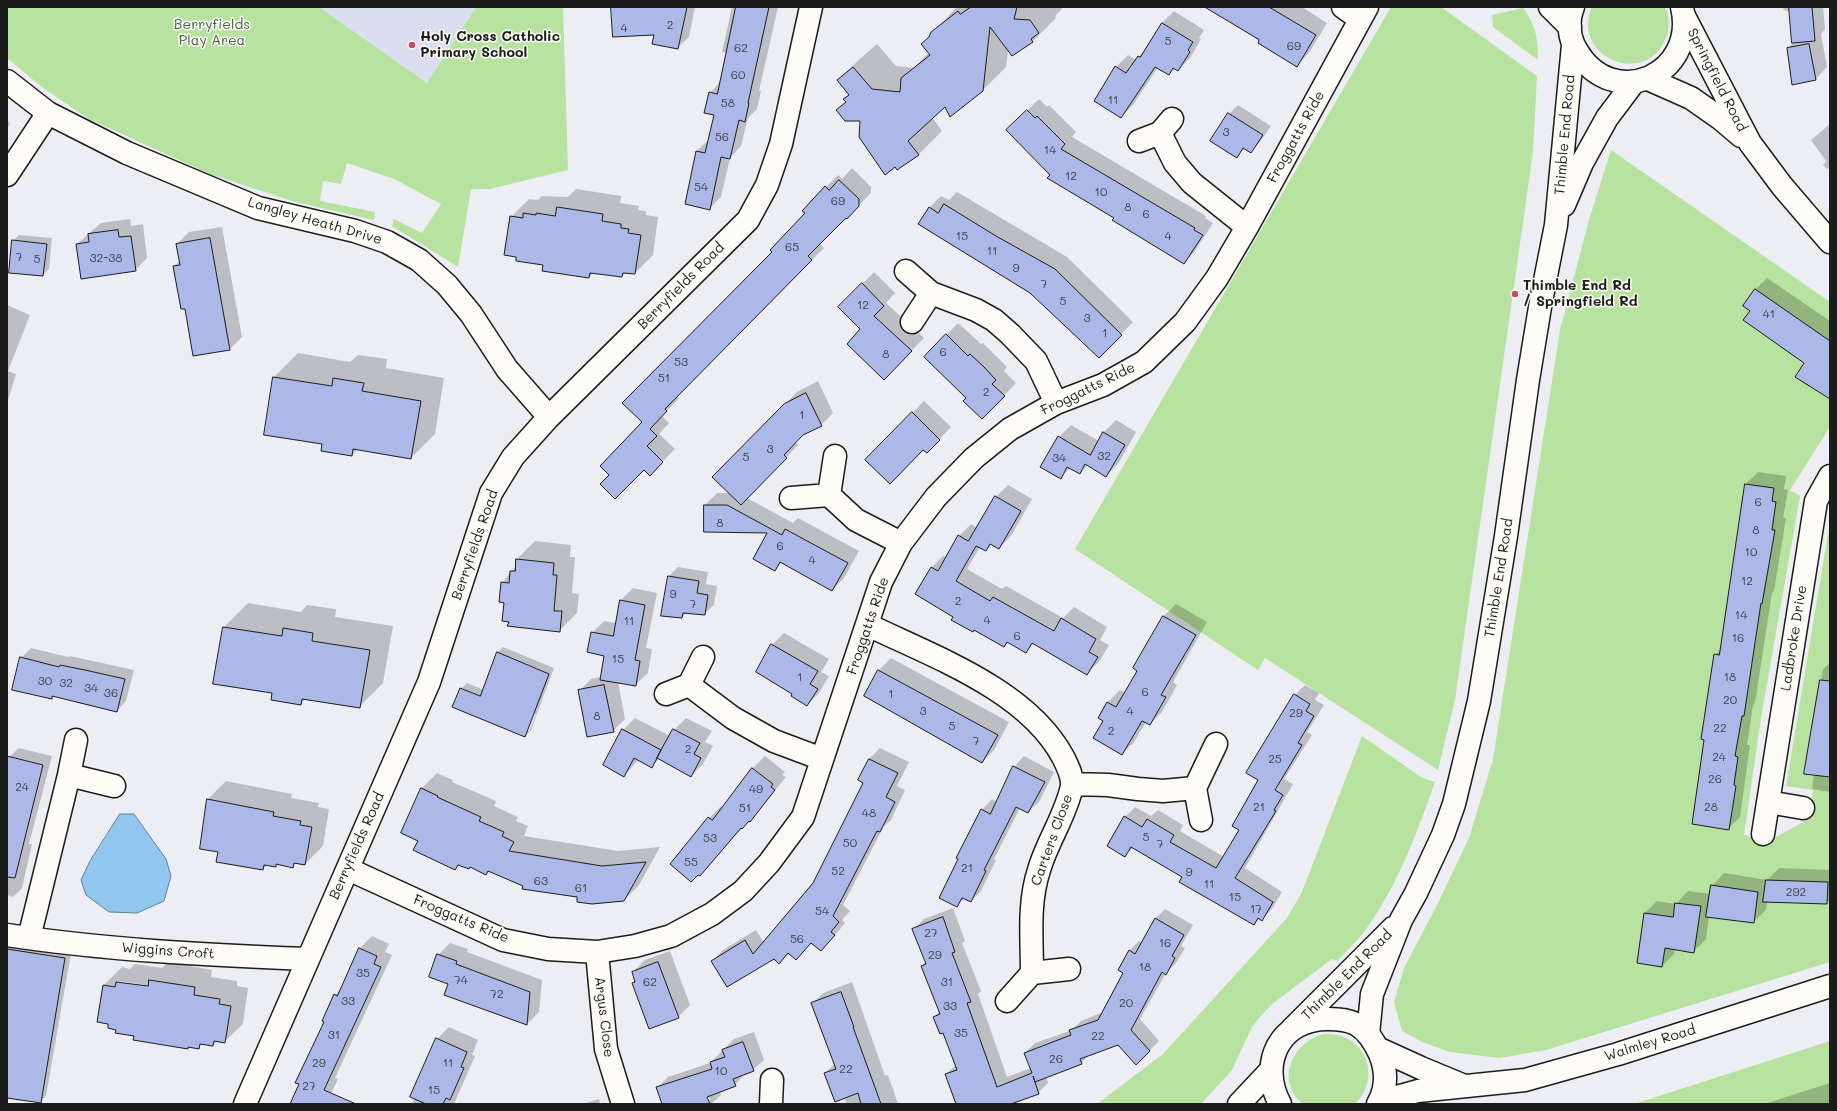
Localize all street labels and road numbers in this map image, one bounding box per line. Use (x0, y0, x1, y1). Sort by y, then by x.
street label: Springfield Road (1684, 25, 1750, 135)
street label: Thimble End Road (1551, 74, 1579, 196)
street label: Froggatts Ride (1264, 88, 1328, 186)
street label: Langley Heath Drive (246, 194, 384, 248)
street label: Berryfields Road (634, 239, 728, 333)
street label: Froggatts Ride (1038, 359, 1138, 419)
street label: Berryfields Road (448, 488, 502, 602)
street label: Thimble End Road (1481, 517, 1517, 639)
street label: Froggatts Ride (843, 575, 893, 677)
street label: Ladbroke Drive (1777, 584, 1811, 692)
street label: Berryfields Road (326, 790, 388, 902)
street label: Carters Close (1028, 792, 1076, 888)
street label: Froggatts Ride (411, 891, 511, 947)
street label: Thimble End Road (1298, 926, 1396, 1024)
street label: Wiggins Croft (121, 939, 215, 963)
street label: Argus Close (591, 976, 617, 1058)
street label: Walmley Road (1602, 1021, 1698, 1065)

